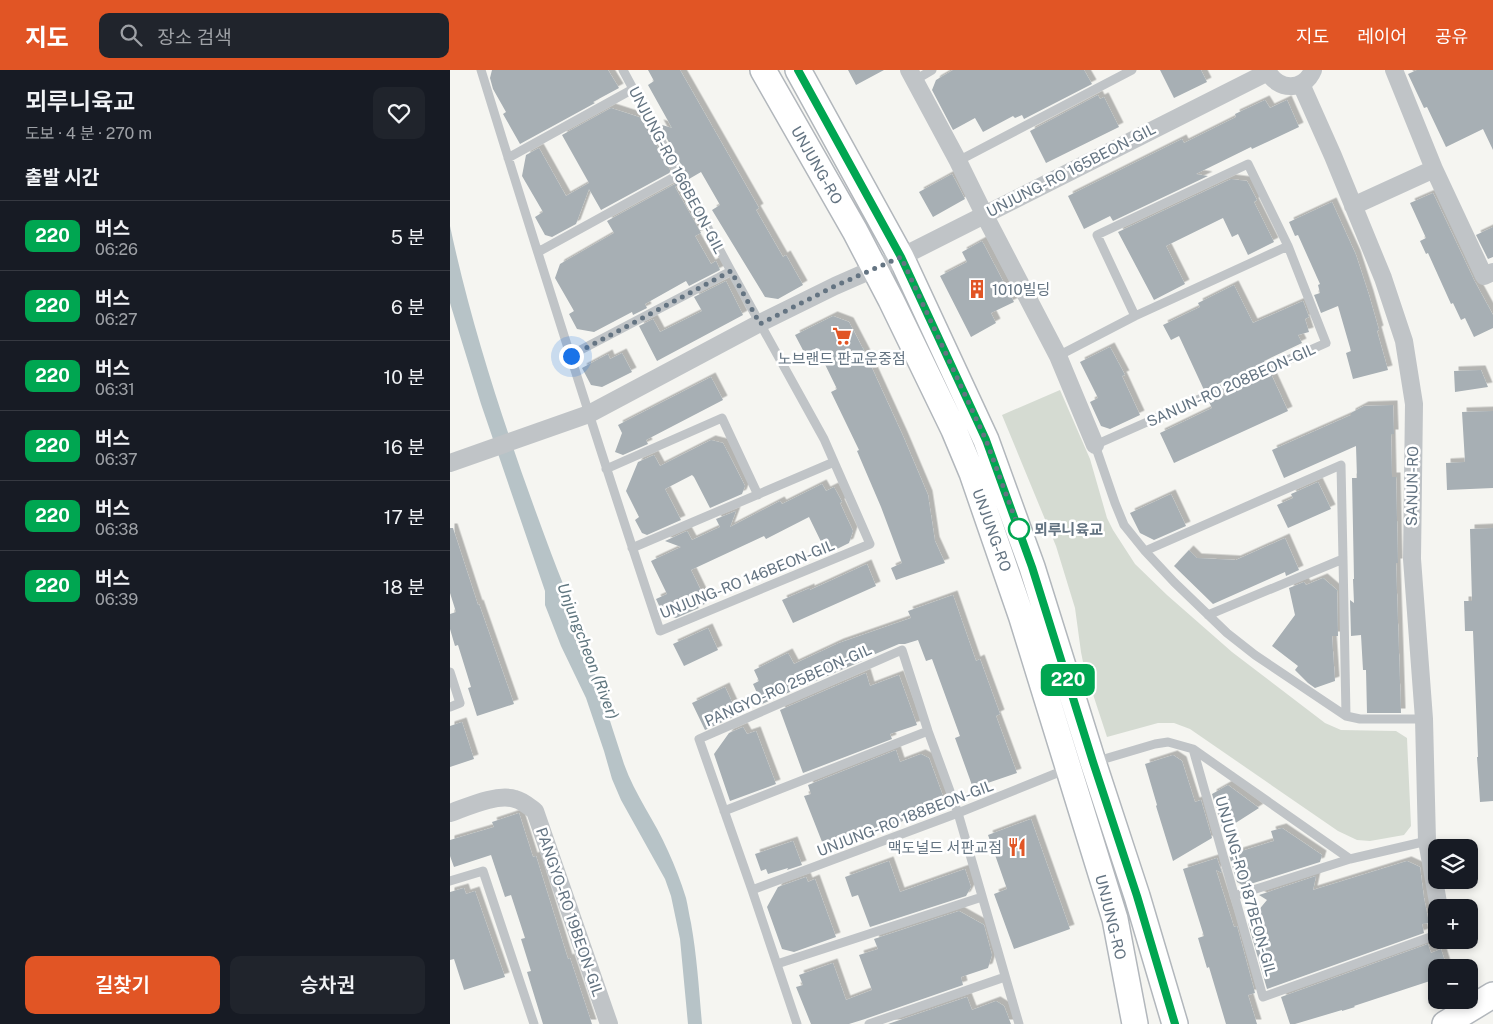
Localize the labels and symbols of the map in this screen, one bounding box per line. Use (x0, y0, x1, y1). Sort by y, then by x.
street label: UNJUNG-RO 166BEON-GIL (626, 84, 728, 256)
street label: UNJUNG-RO 165BEON-GIL (984, 120, 1158, 220)
street label: UNJUNG-RO (788, 123, 846, 207)
building icon: 1010빌딩 (966, 278, 988, 300)
place label: 1010빌딩 (992, 281, 1050, 298)
supermarket icon: 노브랜드 판교운중점 (831, 325, 853, 347)
street label: SANUN-RO 208BEON-GIL (1144, 340, 1318, 430)
your location (559, 344, 584, 369)
place label: 노브랜드 판교운중점 (778, 350, 906, 367)
street label: SANUN-RO (1403, 446, 1421, 526)
street label: UNJUNG-RO (969, 486, 1015, 574)
marker: 뫼루니육교 (1008, 518, 1030, 540)
place label: 뫼루니육교 (1034, 521, 1103, 538)
street label: UNJUNG-RO 146BEON-GIL (657, 536, 837, 622)
water label: Unjungcheon (River) (553, 580, 623, 722)
street label: PANGYO-RO 25BEON-GIL (702, 640, 874, 730)
line badge: 220 (1039, 664, 1097, 696)
street label: UNJUNG-RO 188BEON-GIL (814, 776, 996, 860)
street label: UNJUNG-RO 187BEON-GIL (1212, 794, 1280, 978)
street label: PANGYO-RO 19BEON-GIL (533, 825, 607, 999)
restaurant icon: 맥도널드 서판교점 (1006, 836, 1028, 858)
place label: 맥도널드 서판교점 (888, 839, 1002, 856)
street label: UNJUNG-RO (1092, 873, 1130, 961)

